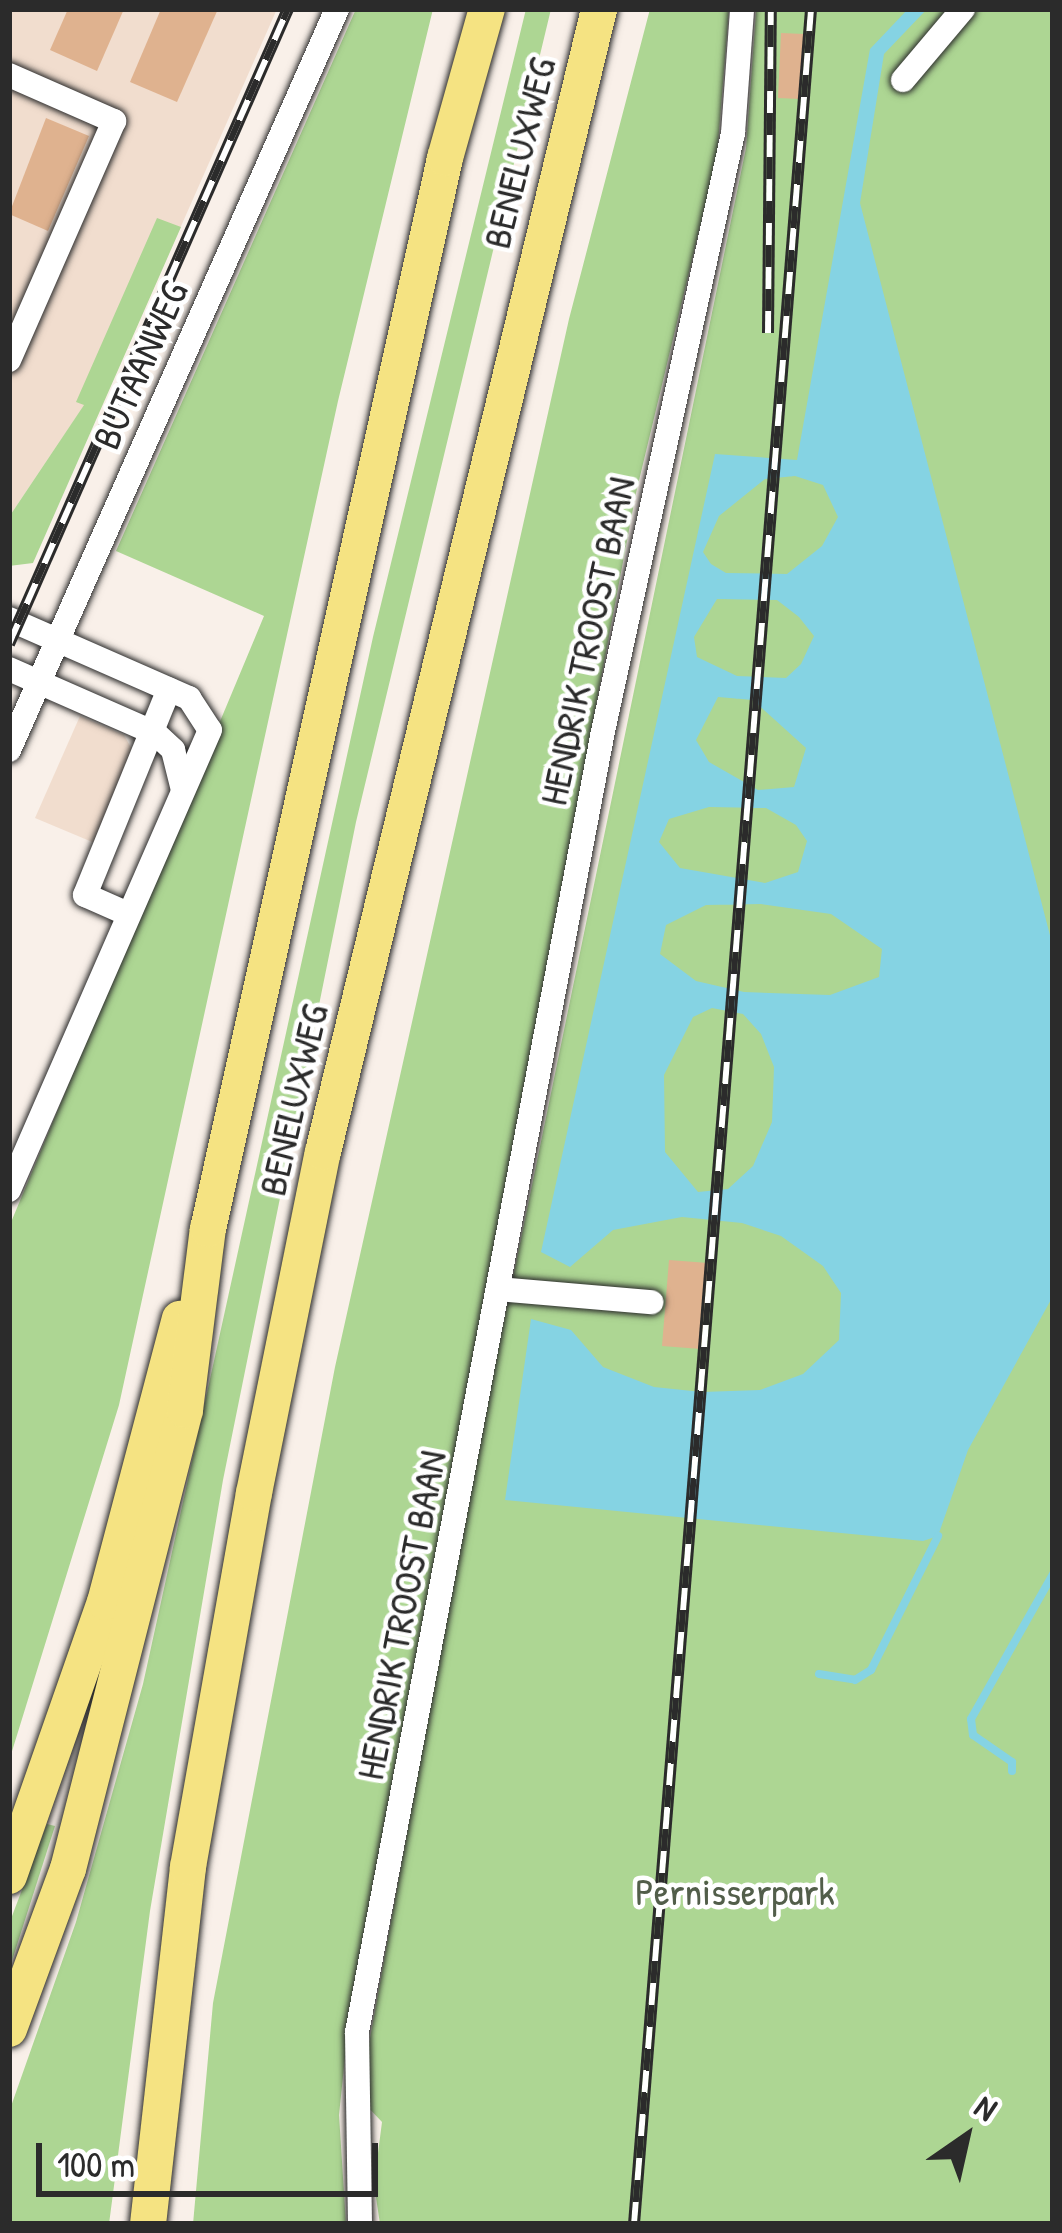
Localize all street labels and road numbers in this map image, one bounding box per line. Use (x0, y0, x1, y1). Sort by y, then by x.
street label: BENELUXWEG (473, 53, 565, 253)
street label: BUTAANWEG (82, 274, 198, 456)
street label: HENDRIK TROOST BAAN (529, 473, 645, 809)
street label: BENELUXWEG (248, 1000, 338, 1200)
street label: HENDRIK TROOST BAAN (346, 1447, 456, 1783)

